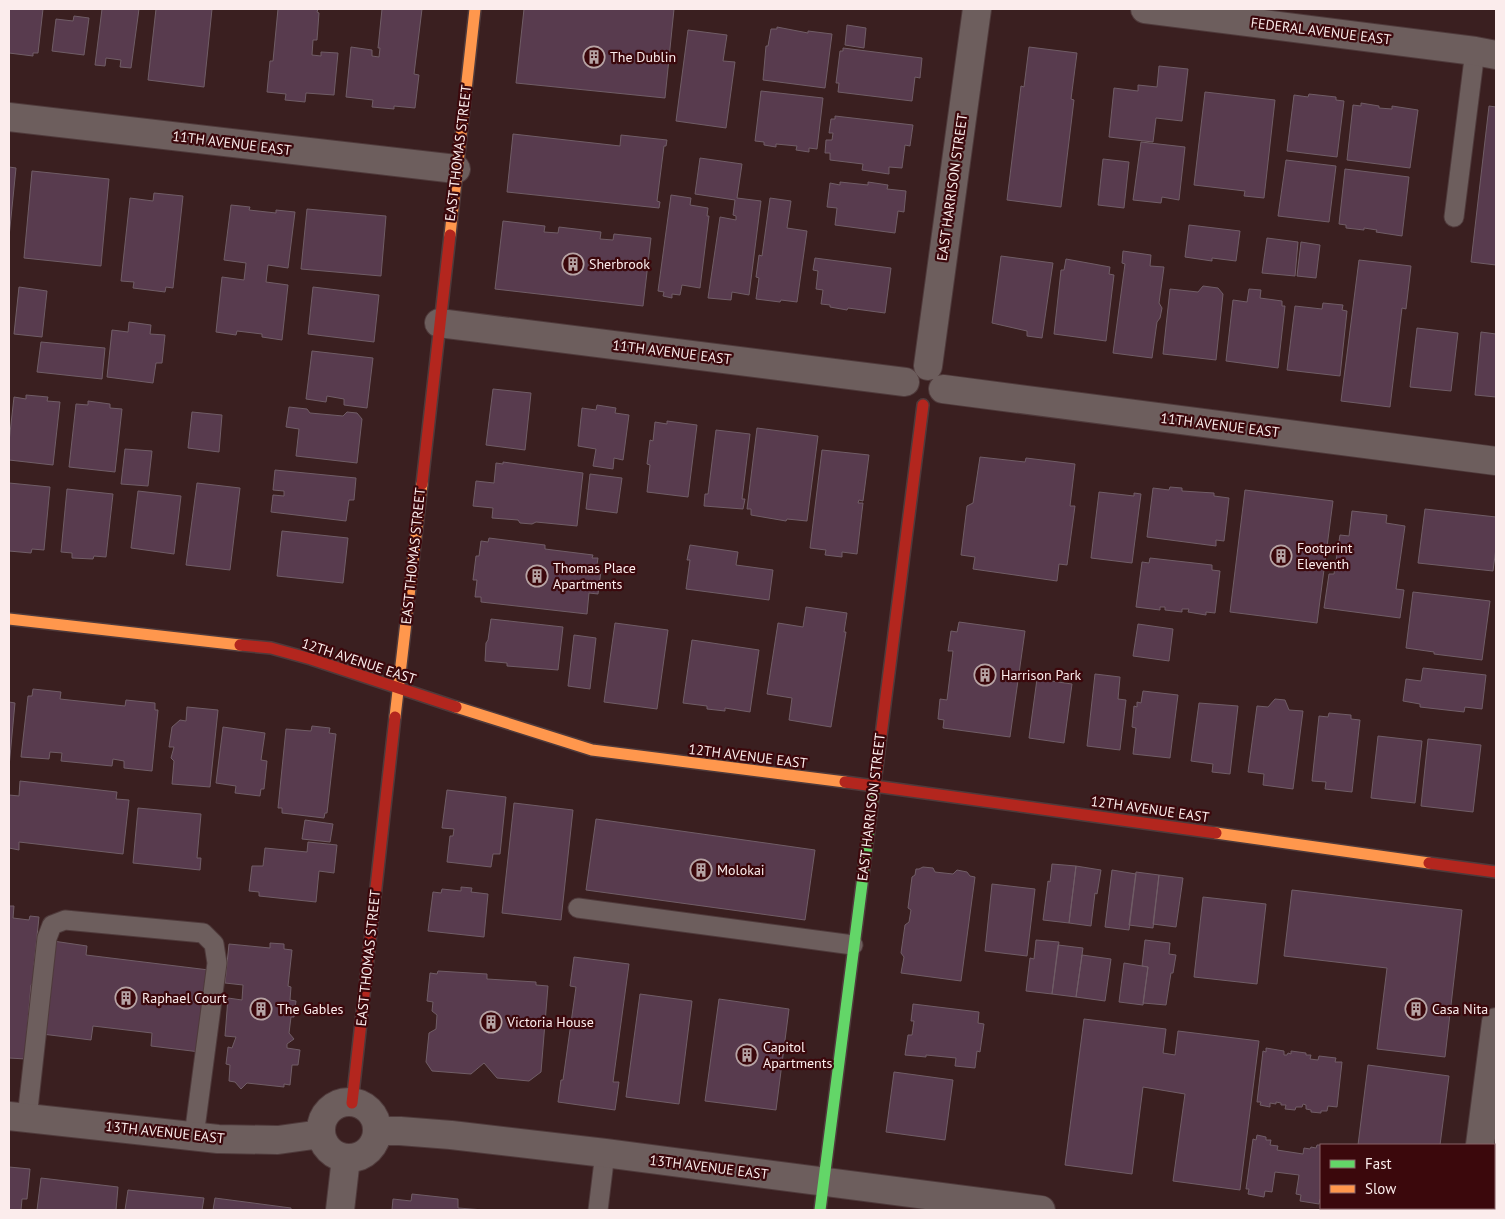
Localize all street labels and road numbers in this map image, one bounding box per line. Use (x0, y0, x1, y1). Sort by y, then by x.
street label: FEDERAL AVENUE EAST (1250, 13, 1392, 49)
street label: EAST THOMAS STREET (441, 84, 475, 222)
street label: EAST HARRISON STREET (933, 112, 971, 262)
street label: 11TH AVENUE EAST (172, 127, 293, 159)
street label: 11TH AVENUE EAST (612, 336, 733, 368)
street label: 11TH AVENUE EAST (1160, 409, 1281, 441)
street label: EAST THOMAS STREET (397, 487, 429, 625)
street label: 12TH AVENUE EAST (299, 634, 419, 688)
street label: EAST HARRISON STREET (853, 732, 889, 882)
street label: 12TH AVENUE EAST (688, 740, 809, 772)
street label: 12TH AVENUE EAST (1090, 792, 1211, 826)
street label: EAST THOMAS STREET (352, 889, 384, 1027)
street label: 13TH AVENUE EAST (105, 1117, 226, 1147)
street label: 13TH AVENUE EAST (649, 1151, 770, 1183)

